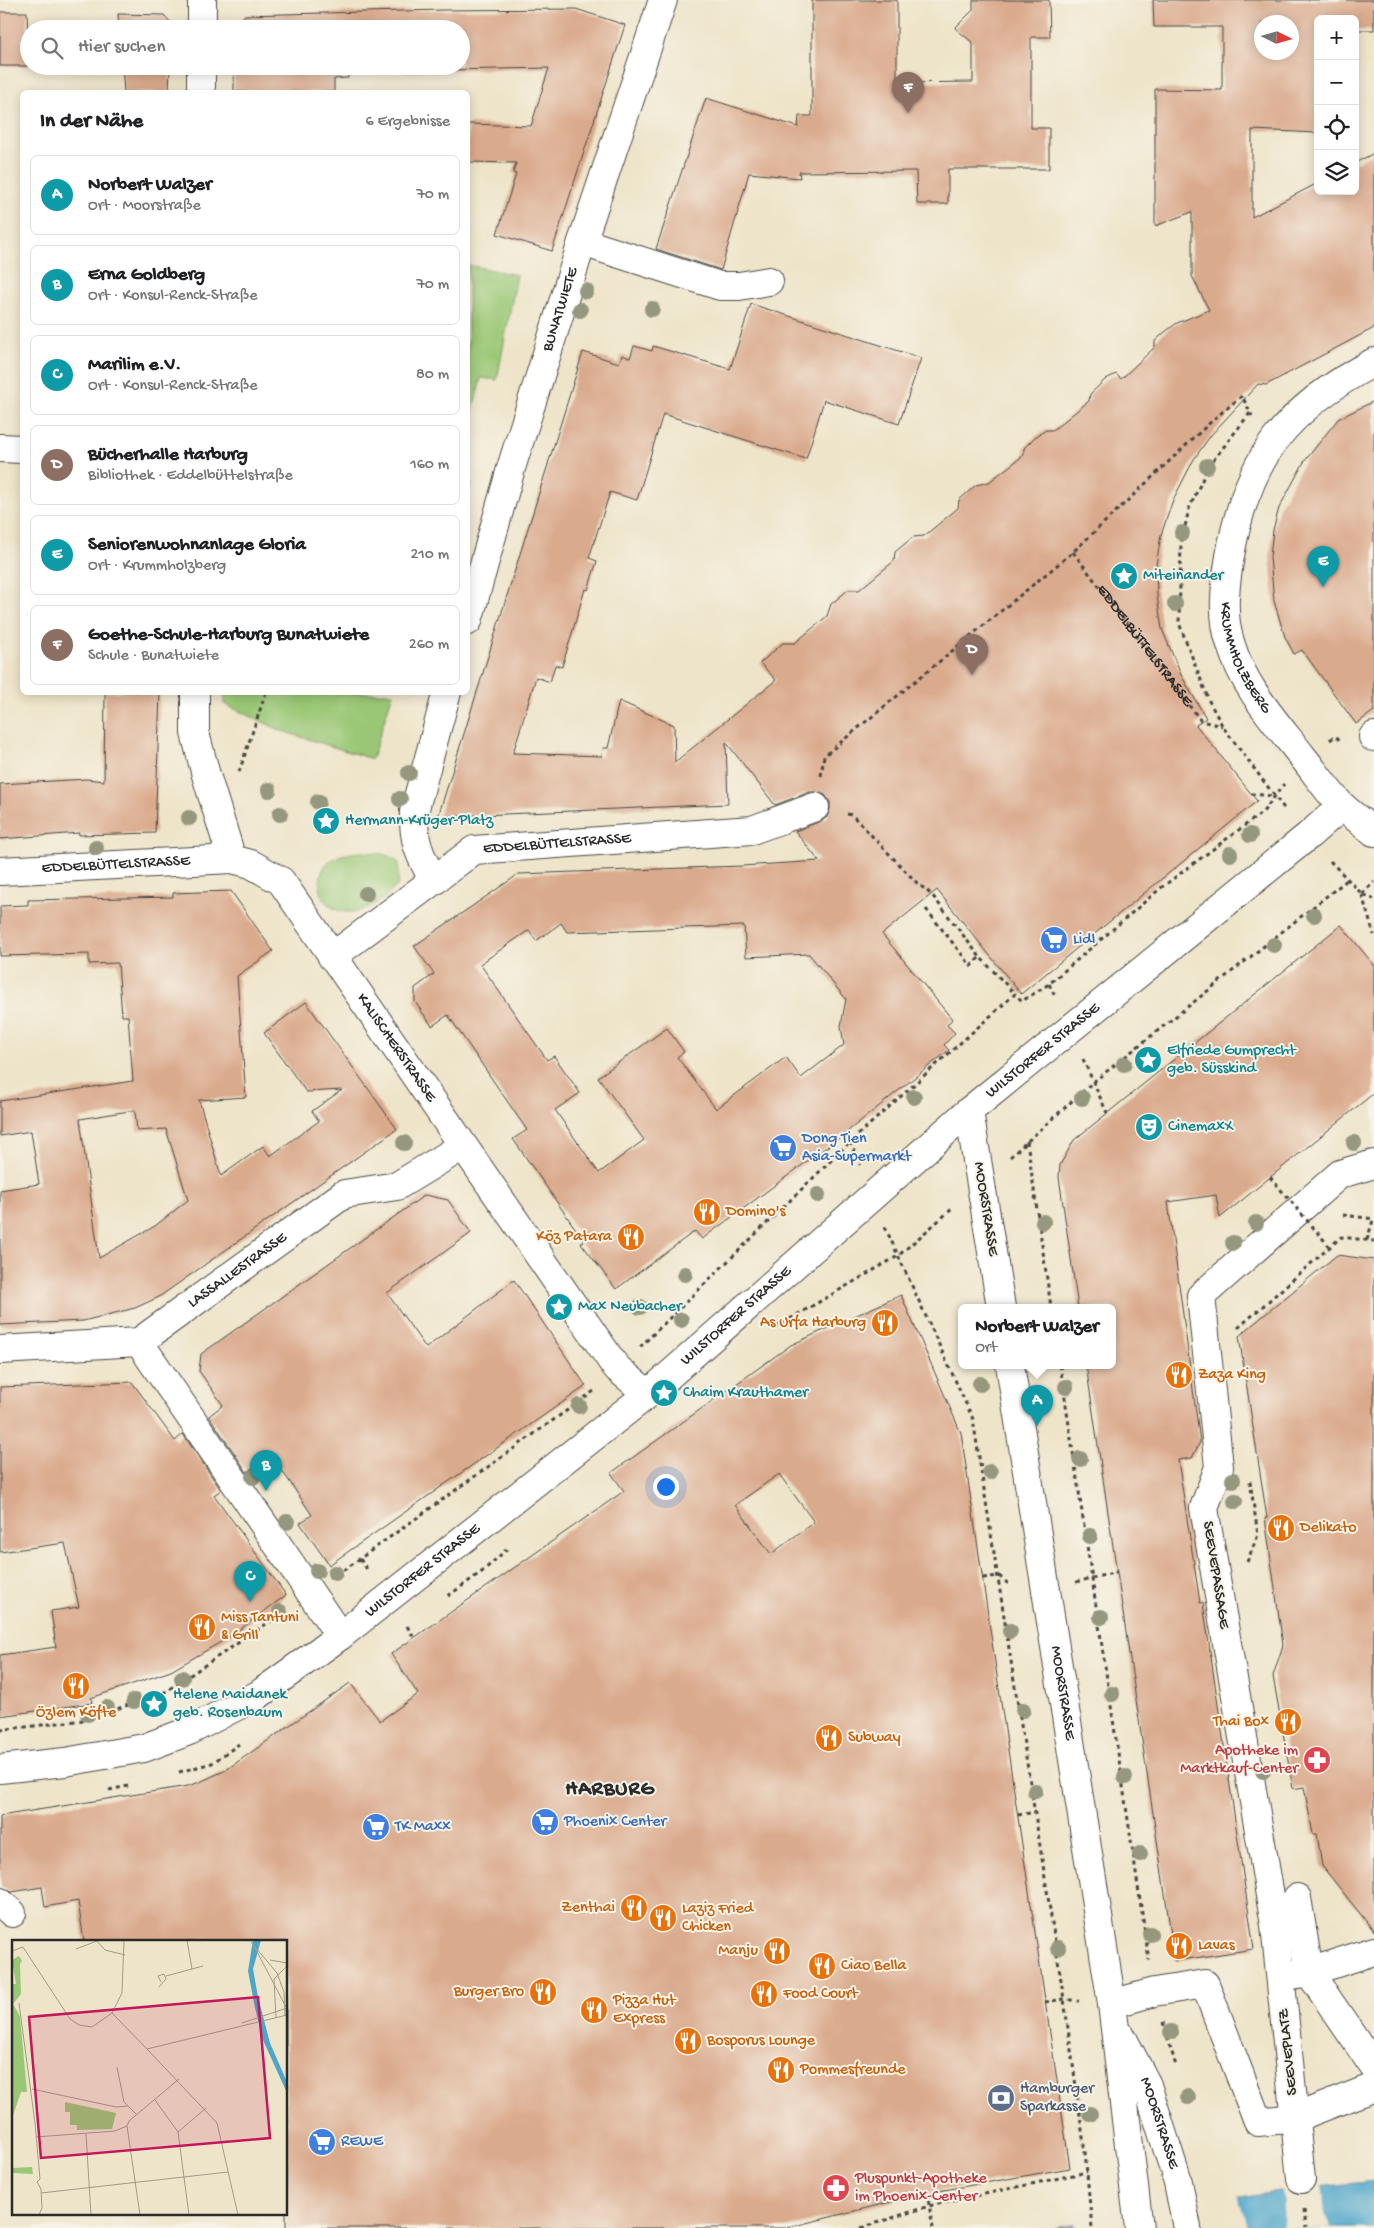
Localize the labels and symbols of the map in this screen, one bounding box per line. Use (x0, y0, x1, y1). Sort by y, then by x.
north arrow (1254, 15, 1299, 60)
pin: F (892, 72, 924, 113)
street label: BUNATWIETE (538, 264, 583, 355)
pin: E (1307, 546, 1339, 587)
place icon: Miteinander (1109, 561, 1139, 591)
place label: Miteinander (1143, 567, 1225, 586)
street label: EDDELBÜTTELSTRASSE (1092, 581, 1197, 712)
street label: KRUMMHOLZBERG (1215, 602, 1276, 718)
pin: D (956, 634, 988, 675)
place icon: Hermann-Krüger-Platz (311, 806, 341, 836)
place label: Hermann-Krüger-Platz (345, 812, 494, 831)
street label: EDDELBÜTTELSTRASSE (482, 829, 633, 859)
street label: EDDELBÜTTELSTRASSE (41, 852, 191, 878)
supermarket icon: Lidl (1039, 925, 1069, 955)
place label: Lidl (1073, 931, 1095, 950)
street label: KALISCHERSTRASSE (352, 990, 441, 1107)
street label: WILSTORFER STRASSE (982, 998, 1105, 1103)
place label: Elfriede Gumprecht geb. Süsskind (1167, 1042, 1297, 1079)
place icon: Elfriede Gumprecht geb. Süsskind (1133, 1045, 1163, 1075)
theatre icon: CinemaxX (1134, 1112, 1164, 1142)
place label: CinemaxX (1168, 1118, 1234, 1137)
place label: Dong Tien Asia-Supermarkt (801, 1130, 912, 1167)
supermarket icon: Dong Tien Asia-Supermarkt (768, 1133, 798, 1163)
street label: MOORSTRASSE (968, 1161, 1002, 1258)
restaurant icon: Domino's (692, 1197, 722, 1227)
place label: Domino's (725, 1203, 787, 1222)
restaurant icon: Köz Patara (616, 1222, 646, 1252)
street label: LASSALLESTRASSE (185, 1228, 292, 1313)
place label: Köz Patara (536, 1228, 613, 1247)
street label: WILSTORFER STRASSE (677, 1262, 796, 1370)
place icon: Max Neubacher (544, 1292, 574, 1322)
place label: Max Neubacher (578, 1298, 683, 1317)
restaurant icon: As Urfa Harburg (870, 1308, 900, 1338)
place label: As Urfa Harburg (760, 1314, 866, 1333)
restaurant icon: Zaza King (1164, 1360, 1194, 1390)
place label: Zaza King (1198, 1366, 1266, 1385)
place icon: Chaim Krauthamer (649, 1378, 679, 1408)
place label: Chaim Krauthamer (683, 1384, 809, 1403)
pin: A (1021, 1385, 1053, 1426)
pin: B (250, 1450, 282, 1491)
your location (653, 1474, 679, 1500)
restaurant icon: Delikato (1266, 1513, 1296, 1543)
street label: WILSTORFER STRASSE (361, 1519, 485, 1622)
place label: Delikato (1299, 1519, 1357, 1538)
street label: SEEVEPASSAGE (1197, 1520, 1233, 1631)
pin: C (234, 1561, 266, 1602)
place label: Miss Tantuni & Grill (221, 1609, 299, 1646)
restaurant icon: Miss Tantuni & Grill (187, 1612, 217, 1642)
street label: MOORSTRASSE (1045, 1644, 1079, 1742)
restaurant icon: Özlem Köfte (61, 1671, 91, 1701)
place label: Helene Maidanek geb. Rosenbaum (173, 1686, 288, 1723)
place icon: Helene Maidanek geb. Rosenbaum (139, 1689, 169, 1719)
place label: Özlem Köfte (36, 1704, 117, 1723)
restaurant icon: Thai Box (1273, 1707, 1303, 1737)
place label: Thai Box (1212, 1713, 1270, 1732)
restaurant icon: Subway (814, 1723, 844, 1753)
place label: Subway (848, 1729, 901, 1748)
place label: Apotheke im Marktkauf-Center (1180, 1742, 1299, 1779)
pharmacy icon: Apotheke im Marktkauf-Center (1302, 1745, 1332, 1775)
district label: HARBURG (565, 1778, 655, 1803)
supermarket icon: Phoenix Center (530, 1807, 560, 1837)
supermarket icon: TK Maxx (361, 1812, 391, 1842)
place label: Phoenix Center (563, 1813, 668, 1832)
place label: TK Maxx (394, 1818, 451, 1837)
restaurant icon: Zenthai (619, 1893, 649, 1923)
place label: Zenthai (561, 1899, 615, 1918)
place label: Laziz Fried Chicken (682, 1900, 755, 1937)
restaurant icon: Laziz Fried Chicken (648, 1903, 678, 1933)
restaurant icon: Lavas (1164, 1931, 1194, 1961)
restaurant icon: Manju (762, 1936, 792, 1966)
place label: Lavas (1198, 1937, 1236, 1956)
inset map (12, 1940, 288, 2216)
place label: Manju (718, 1942, 758, 1961)
restaurant icon: Ciao Bella (807, 1951, 837, 1981)
place label: Ciao Bella (841, 1957, 908, 1976)
restaurant icon: Burger Bro (528, 1977, 558, 2007)
restaurant icon: Food Court (749, 1979, 779, 2009)
place label: Burger Bro (453, 1983, 524, 2002)
place label: Food Court (782, 1985, 859, 2004)
place label: Pizza Hut Express (612, 1992, 677, 2029)
restaurant icon: Pizza Hut Express (579, 1995, 609, 2025)
street label: SEEVEPLATZ (1275, 2007, 1303, 2096)
restaurant icon: Bosporus Lounge (673, 2026, 703, 2056)
place label: Bosporus Lounge (706, 2032, 816, 2051)
restaurant icon: Pommesfreunde (766, 2055, 796, 2085)
place label: Pommesfreunde (799, 2061, 906, 2080)
street label: MOORSTRASSE (1135, 2074, 1183, 2172)
place label: Hamburger Sparkasse (1020, 2080, 1095, 2117)
bank icon: Hamburger Sparkasse (986, 2083, 1016, 2113)
supermarket icon: REWE (307, 2127, 337, 2157)
place label: REWE (341, 2133, 384, 2152)
place label: Pluspunkt-Apotheke im Phoenix-Center (854, 2170, 988, 2207)
pharmacy icon: Pluspunkt-Apotheke im Phoenix-Center (821, 2173, 851, 2203)

